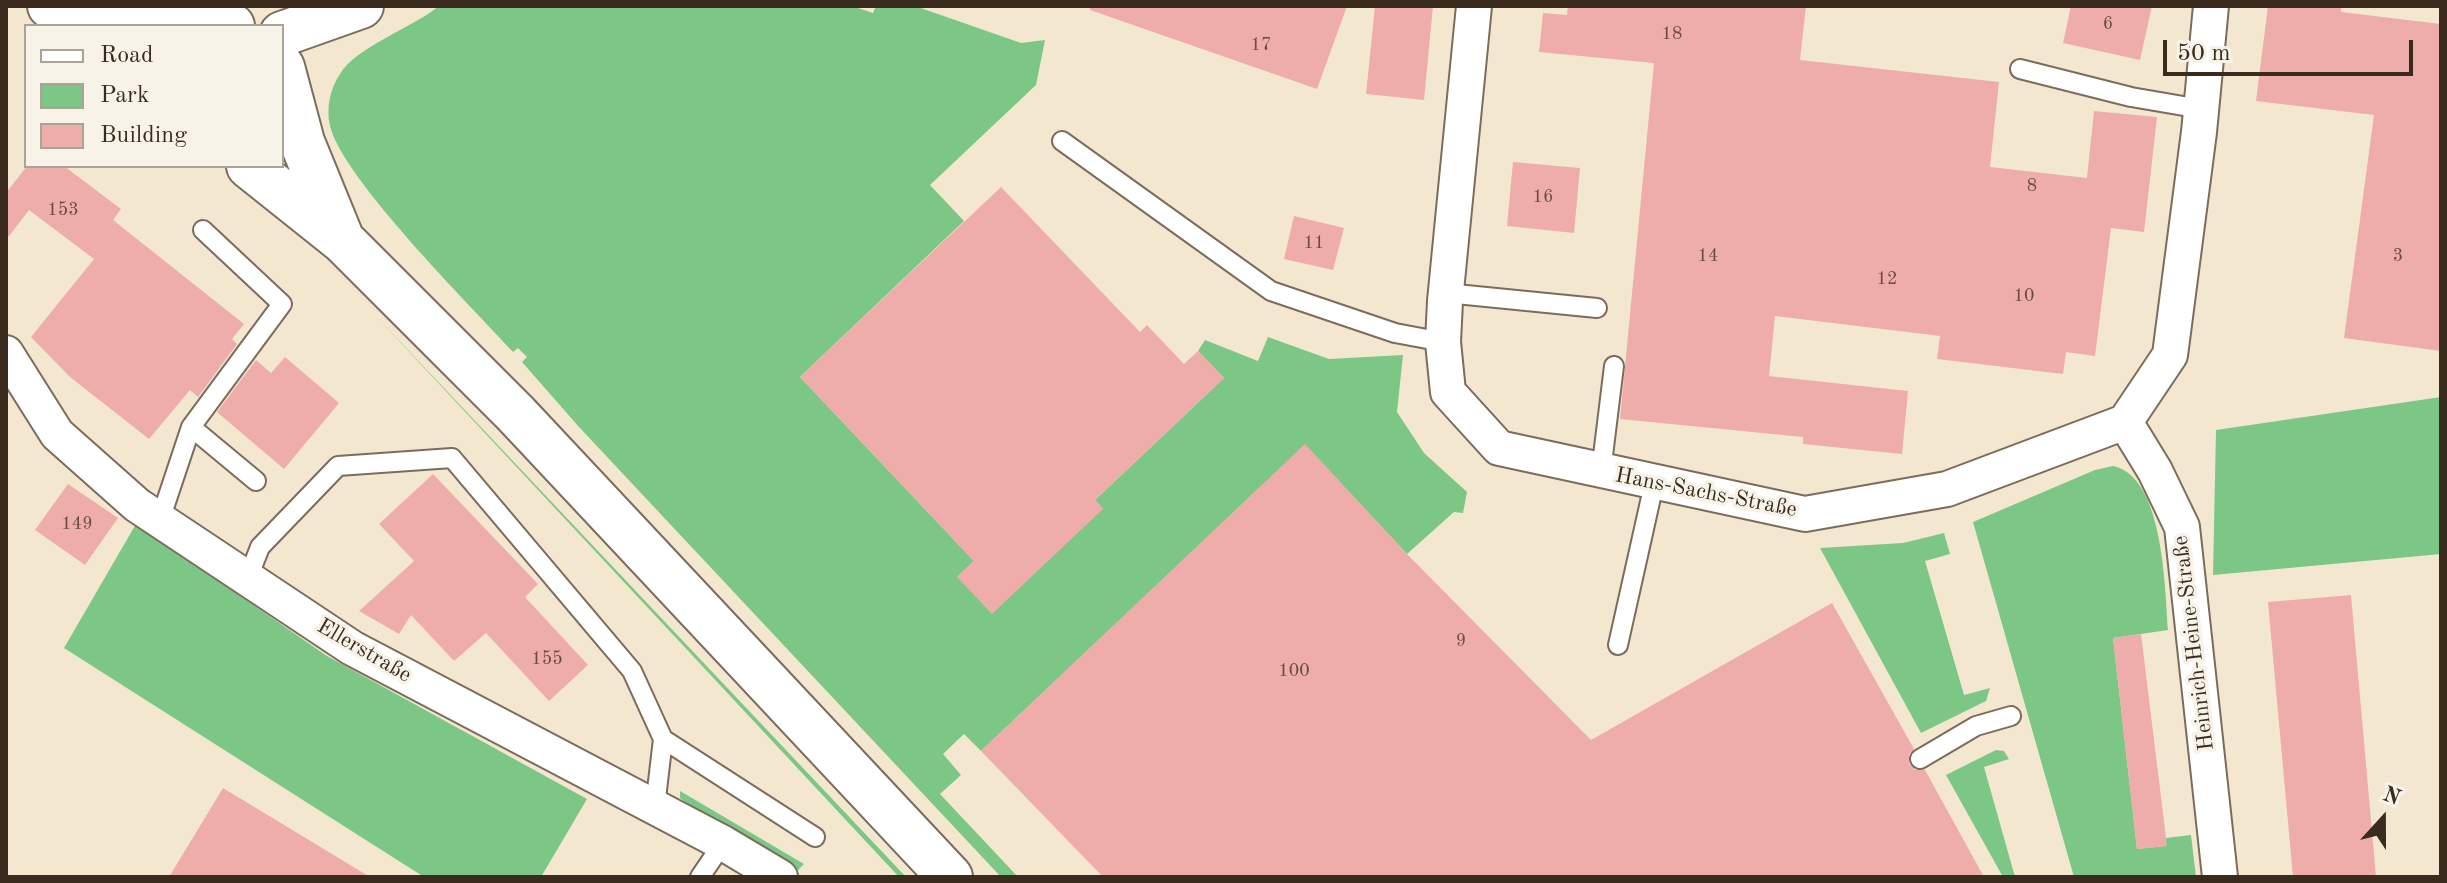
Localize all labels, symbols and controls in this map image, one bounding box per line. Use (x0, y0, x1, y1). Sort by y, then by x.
house number: 6 (2103, 13, 2113, 35)
house number: 18 (1662, 23, 1682, 45)
legend (24, 24, 284, 168)
scale bar (2167, 24, 2417, 74)
house number: 17 (1251, 34, 1271, 56)
text: 50 m (2177, 42, 2231, 66)
text: Road (100, 44, 153, 68)
text: Park (100, 84, 149, 108)
text: Building (100, 124, 187, 148)
house number: 8 (2027, 175, 2037, 197)
house number: 16 (1533, 186, 1553, 208)
house number: 153 (47, 199, 79, 221)
house number: 11 (1304, 232, 1324, 254)
house number: 14 (1698, 245, 1718, 267)
house number: 3 (2393, 245, 2403, 267)
house number: 12 (1877, 268, 1897, 290)
house number: 10 (2014, 285, 2034, 307)
street label: Hans-Sachs-Straße (1613, 462, 1799, 524)
house number: 149 (61, 513, 93, 535)
street label: Heinrich-Heine-Straße (2168, 534, 2220, 752)
street label: Ellerstraße (312, 613, 416, 689)
house number: 9 (1456, 630, 1466, 652)
house number: 155 (531, 648, 563, 670)
house number: 100 (1278, 660, 1310, 682)
north arrow (2343, 779, 2423, 859)
text: N (2380, 783, 2403, 810)

